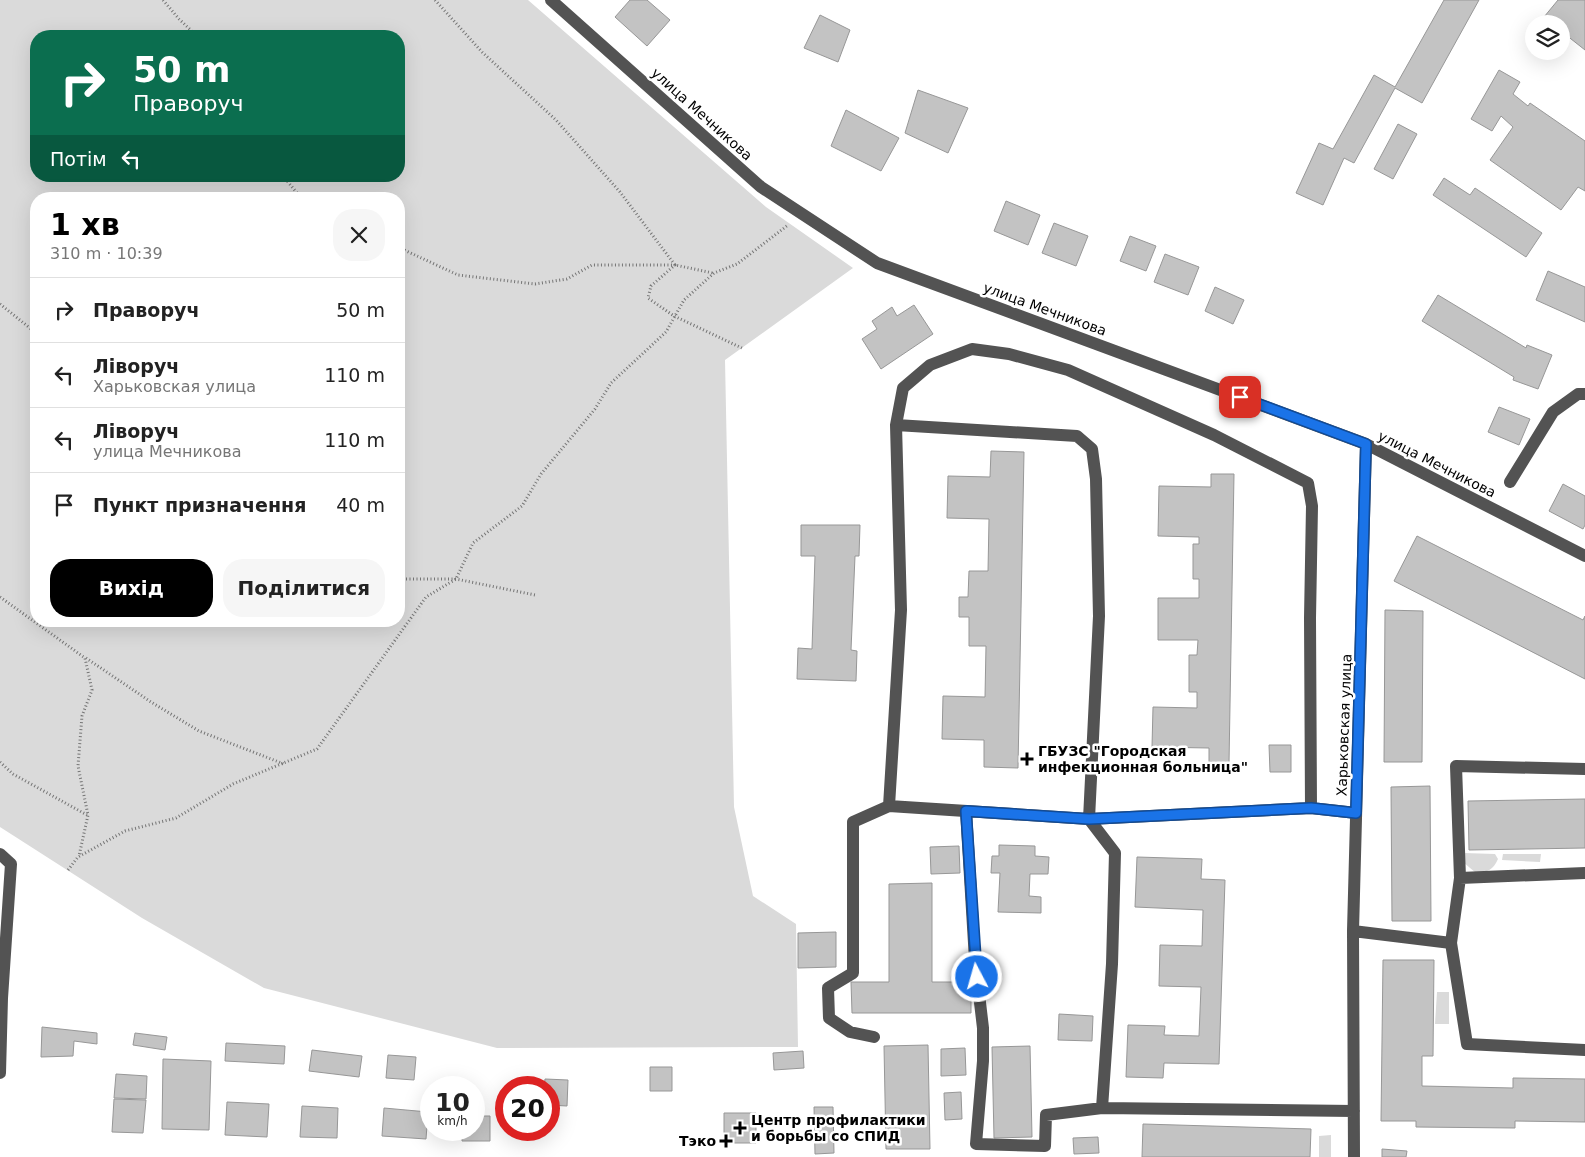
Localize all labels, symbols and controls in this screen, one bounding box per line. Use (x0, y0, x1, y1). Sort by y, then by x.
map controls (1525, 15, 1570, 60)
button: layers (1525, 15, 1570, 60)
icon: right (50, 50, 115, 115)
text: 50 m (133, 50, 230, 90)
street label: улица Мечникова (648, 65, 756, 163)
text: Праворуч (133, 91, 243, 116)
icon: left (117, 145, 145, 173)
text: Потім (50, 148, 107, 170)
text: 1 хв (50, 207, 120, 242)
button: close (333, 209, 385, 261)
text: 310 m · 10:39 (50, 244, 163, 263)
street label: улица Мечникова (981, 279, 1109, 339)
icon: right (50, 296, 78, 324)
text: Праворуч (93, 299, 199, 321)
text: 50 m (336, 299, 385, 321)
text: Ліворуч (93, 355, 179, 377)
icon: left (50, 361, 78, 389)
text: 110 m (324, 364, 385, 386)
pin (1219, 376, 1261, 418)
text: Харьковская улица (93, 377, 256, 396)
icon: arrive (1226, 383, 1254, 411)
text: Ліворуч (93, 420, 179, 442)
icon: left (50, 426, 78, 454)
street label: улица Мечникова (1375, 427, 1499, 501)
text: 110 m (324, 429, 385, 451)
text: улица Мечникова (93, 442, 242, 461)
icon: arrive (50, 491, 78, 519)
text: Пункт призначення (93, 494, 306, 516)
text: 40 m (336, 494, 385, 516)
button: Вихід (50, 559, 213, 617)
button: Поділитися (223, 559, 385, 617)
street label: Харьковская улица (1334, 653, 1354, 797)
place label: ГБУЗС "Городская инфекционная больница" (1038, 743, 1248, 775)
marker: ГБУЗС "Городская инфекционная больница" (1020, 752, 1034, 766)
position arrow (950, 950, 1002, 1002)
speed limit sign: 20 (495, 1076, 560, 1141)
text: 10 (435, 1088, 470, 1117)
place label: Центр профилактики и борьбы со СПИД (751, 1112, 926, 1144)
text: km/h (437, 1114, 468, 1128)
marker: Центр профилактики и борьбы со СПИД (733, 1121, 747, 1135)
place label: Тэко (679, 1133, 716, 1149)
marker: Тэко (720, 1135, 732, 1147)

